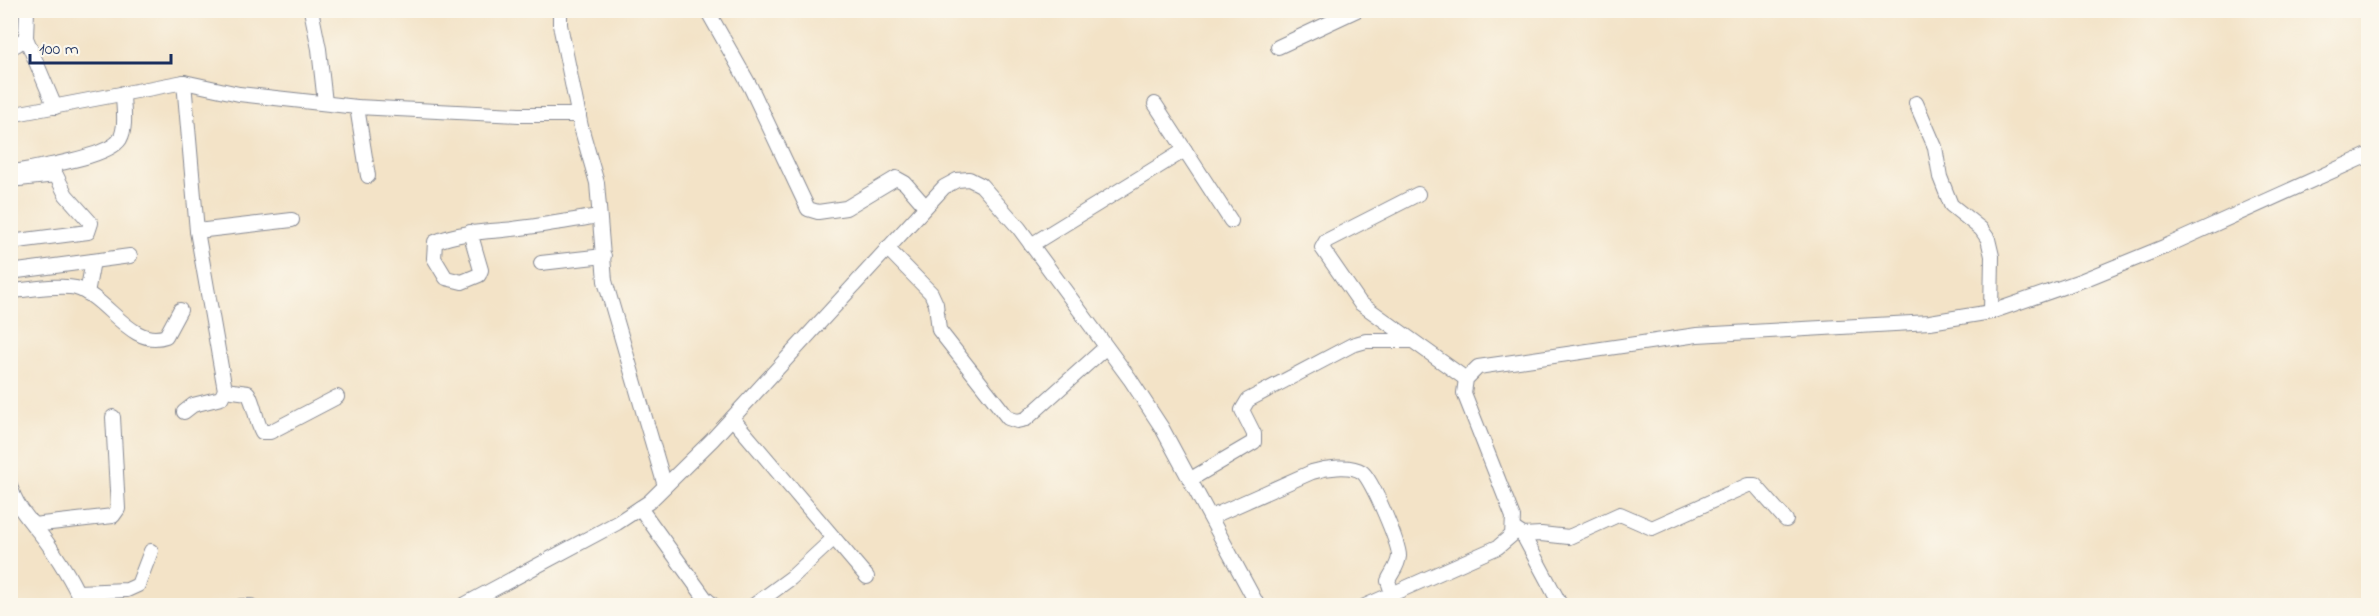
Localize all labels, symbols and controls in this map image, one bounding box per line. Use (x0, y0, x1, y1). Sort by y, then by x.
scale bar (30, 27, 171, 65)
text: 100 m (39, 37, 79, 63)

